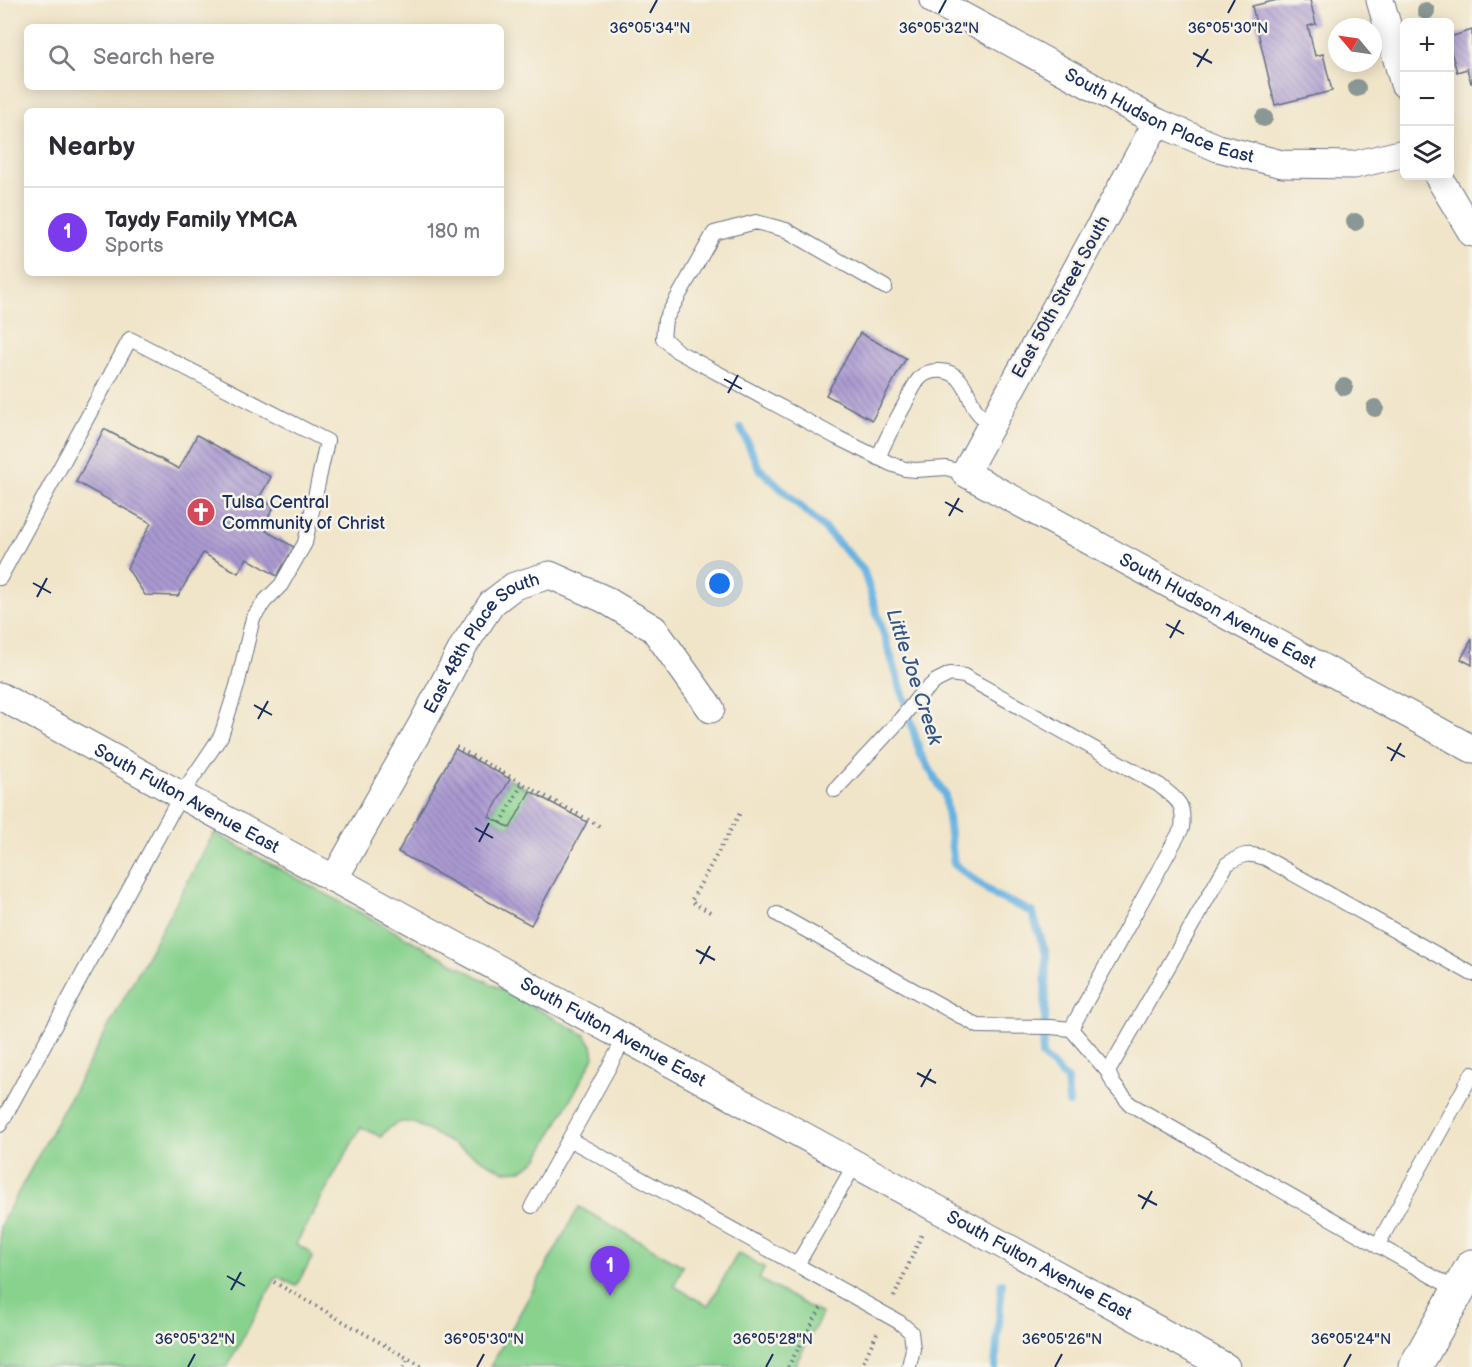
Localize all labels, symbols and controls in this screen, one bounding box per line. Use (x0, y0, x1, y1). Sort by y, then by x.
north arrow (1328, 18, 1382, 72)
map controls (1400, 18, 1454, 180)
button: + (1400, 18, 1454, 72)
text: 36°05'34"N (609, 19, 691, 38)
text: 36°05'32"N (899, 19, 979, 38)
text: 36°05'30"N (1188, 19, 1268, 38)
search box (24, 24, 504, 90)
icon: search (45, 41, 78, 74)
text: Search here (93, 44, 215, 71)
street label: South Hudson Place East (1061, 63, 1257, 167)
button: − (1400, 72, 1454, 126)
button: layers (1400, 126, 1454, 180)
text: Nearby (48, 132, 135, 163)
text: Taydy Family YMCA (105, 207, 297, 234)
street label: East 50th Street South (1008, 212, 1114, 382)
text: 1 (63, 220, 72, 244)
text: 180 m (427, 220, 480, 244)
text: Sports (105, 234, 163, 258)
place label: Tulsa Central Community of Christ (222, 492, 385, 534)
church icon: Tulsa Central Community of Christ (185, 496, 217, 528)
street label: South Hudson Avenue East (1116, 549, 1320, 673)
street label: East 48th Place South (419, 568, 542, 717)
your location (705, 569, 734, 598)
water label: Little Joe Creek (881, 606, 948, 749)
street label: South Fulton Avenue East (91, 739, 284, 858)
street label: South Fulton Avenue East (517, 972, 710, 1091)
street label: South Fulton Avenue East (943, 1206, 1136, 1324)
pin: 1 (590, 1246, 630, 1296)
text: 36°05'32"N (155, 1330, 235, 1349)
text: 36°05'30"N (444, 1330, 524, 1349)
text: 36°05'28"N (733, 1330, 813, 1349)
text: 36°05'26"N (1022, 1330, 1102, 1349)
text: 36°05'24"N (1311, 1330, 1391, 1349)

